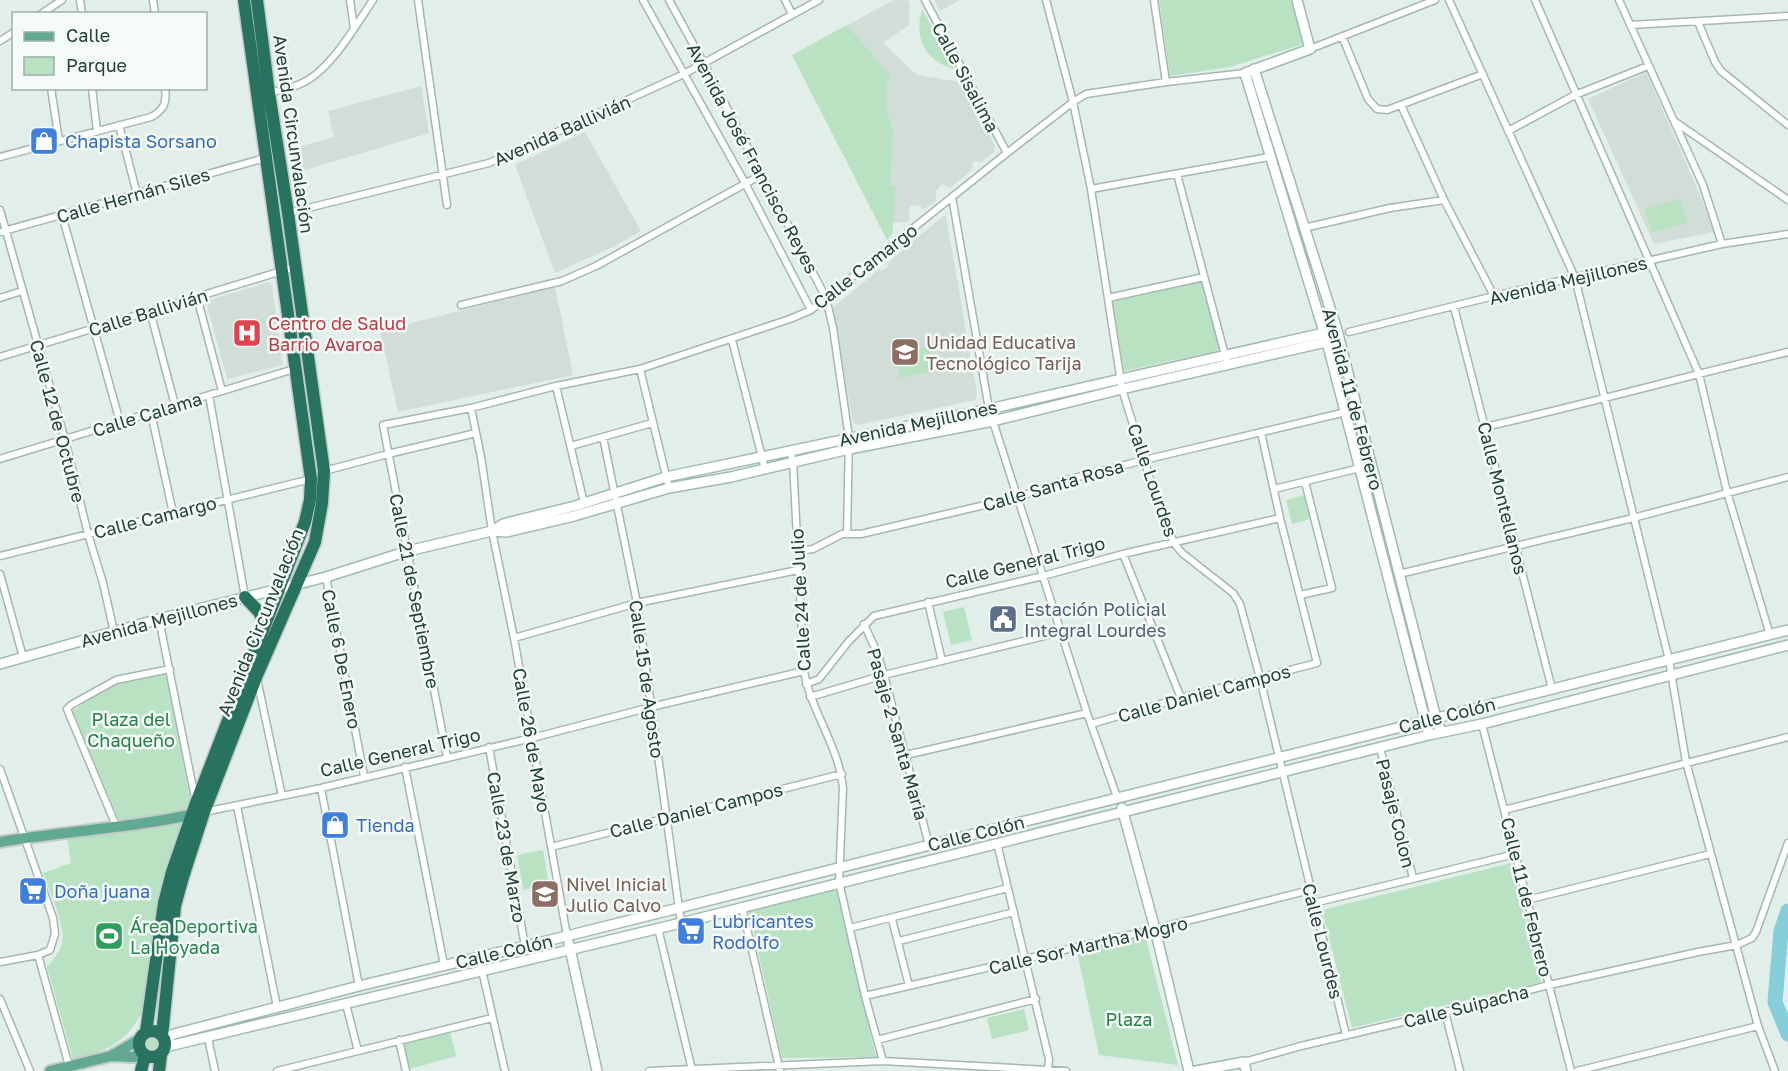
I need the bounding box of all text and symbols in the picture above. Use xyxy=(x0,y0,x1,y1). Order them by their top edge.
legend xyxy=(12,12,207,90)
street label: Calle Sisalima xyxy=(928,18,1004,136)
text: Calle xyxy=(66,24,110,46)
street label: Avenida Circunvalación xyxy=(269,33,319,235)
street label: Avenida José Francisco Reyes xyxy=(683,39,823,277)
text: Parque xyxy=(66,54,127,76)
street label: Avenida Ballivián xyxy=(490,90,634,170)
shop icon: Chapista Sorsano xyxy=(28,125,60,157)
place label: Chapista Sorsano xyxy=(65,130,217,152)
street label: Calle Hernán Siles xyxy=(54,163,212,227)
street label: Calle Camargo xyxy=(809,219,921,313)
street label: Avenida Mejillones xyxy=(1487,251,1649,309)
street label: Calle Ballivián xyxy=(86,283,210,341)
street label: Avenida 11 de Febrero xyxy=(1318,305,1388,493)
place label: Centro de Salud Barrio Avaroa xyxy=(268,312,406,355)
hospital icon: Centro de Salud Barrio Avaroa xyxy=(231,317,263,349)
place label: Unidad Educativa Tecnológico Tarija xyxy=(926,331,1082,374)
school or university icon: Unidad Educativa Tecnológico Tarija xyxy=(889,336,921,368)
street label: Calle 12 de Octubre xyxy=(26,337,90,505)
street label: Calle Calama xyxy=(90,387,204,441)
street label: Avenida Mejillones xyxy=(837,395,999,451)
street label: Calle Montellanos xyxy=(1473,419,1533,577)
street label: Calle Lourdes xyxy=(1123,420,1183,540)
street label: Calle Santa Rosa xyxy=(980,454,1126,516)
street label: Calle Camargo xyxy=(91,491,219,543)
street label: Calle 21 de Septiembre xyxy=(385,492,445,690)
street label: Avenida Circunvalación xyxy=(212,525,308,719)
street label: Calle 24 de Julio xyxy=(785,528,815,672)
street label: Calle General Trigo xyxy=(943,532,1107,592)
street label: Calle 6 De Enero xyxy=(318,587,366,731)
street label: Avenida Mejillones xyxy=(78,588,240,652)
street label: Calle 15 de Agosto xyxy=(625,598,669,760)
place label: Estación Policial Integral Lourdes xyxy=(1024,598,1167,641)
public building icon: Estación Policial Integral Lourdes xyxy=(987,603,1019,635)
street label: Pasaje 2 Santa Maria xyxy=(863,645,933,823)
street label: Calle Daniel Campos xyxy=(1115,659,1293,727)
street label: Calle 26 de Mayo xyxy=(508,666,556,814)
street label: Calle Colón xyxy=(1396,692,1498,738)
park label: Plaza del Chaqueño xyxy=(87,708,175,751)
street label: Calle General Trigo xyxy=(318,723,482,781)
street label: Pasaje Colon xyxy=(1372,756,1420,870)
street label: Calle 23 de Marzo xyxy=(483,770,531,924)
street label: Calle Daniel Campos xyxy=(607,778,785,842)
shop icon: Tienda xyxy=(319,809,351,841)
street label: Calle Colón xyxy=(925,810,1027,856)
place label: Tienda xyxy=(356,814,415,836)
street label: Calle 11 de Febrero xyxy=(1497,815,1557,979)
place label: Nivel Inicial Julio Calvo xyxy=(566,873,667,916)
supermarket icon: Doña juana xyxy=(17,875,49,907)
school or university icon: Nivel Inicial Julio Calvo xyxy=(529,878,561,910)
place label: Doña juana xyxy=(54,880,150,902)
street label: Calle Lourdes xyxy=(1298,881,1348,1001)
place label: Lubricantes Rodolfo xyxy=(712,910,814,953)
street label: Calle Sor Martha Mogro xyxy=(986,911,1190,979)
place label: Área Deportiva La Hoyada xyxy=(130,915,258,958)
supermarket icon: Lubricantes Rodolfo xyxy=(675,915,707,947)
sports icon: Área Deportiva La Hoyada xyxy=(93,920,125,952)
street label: Calle Colón xyxy=(453,929,555,973)
street label: Calle Suipacha xyxy=(1401,980,1531,1032)
park label: Plaza xyxy=(1105,1008,1153,1030)

